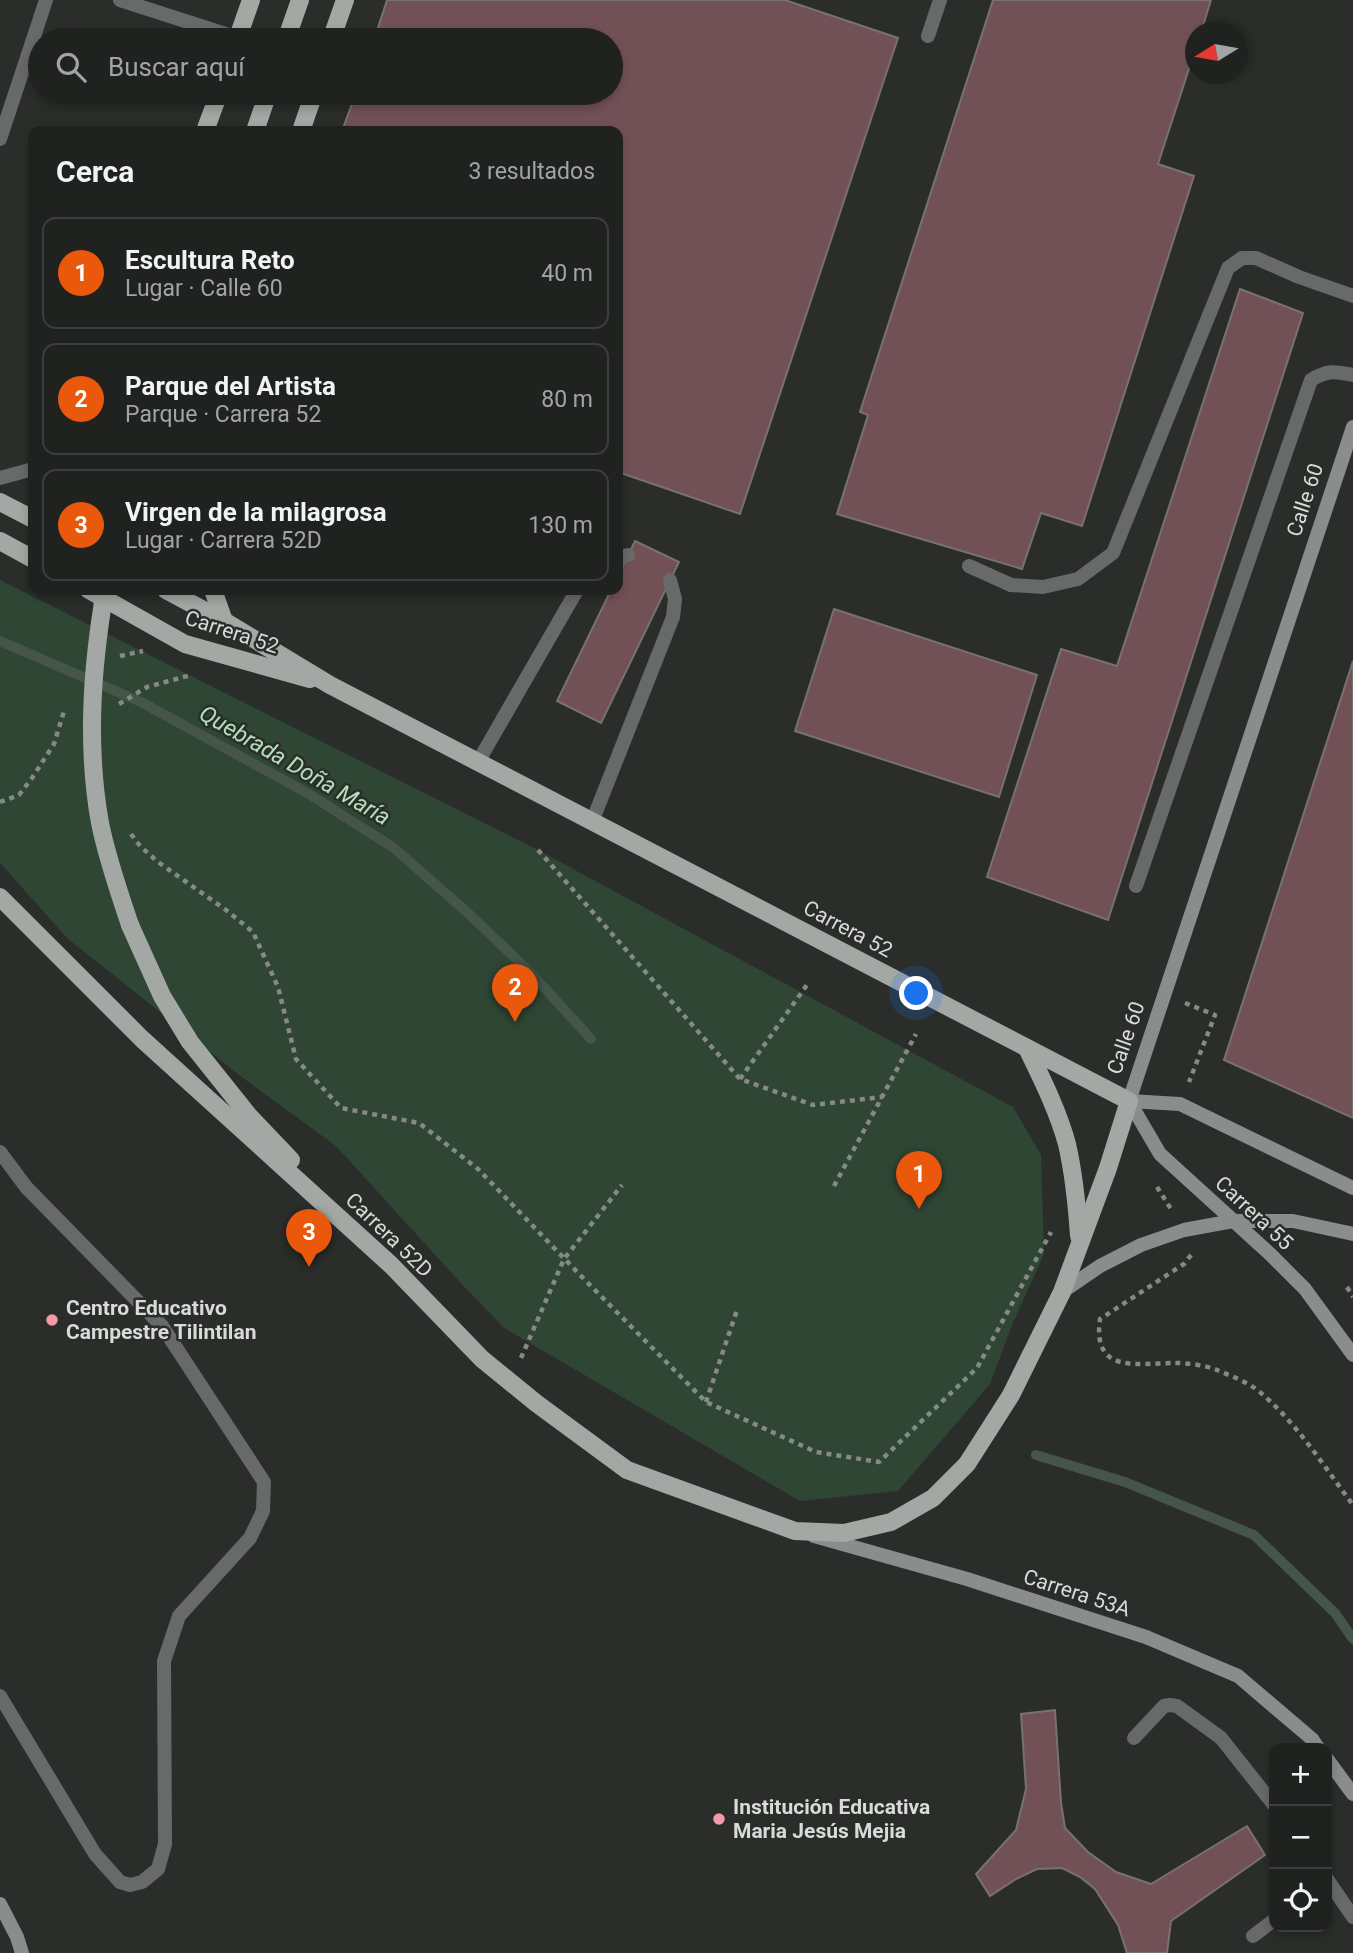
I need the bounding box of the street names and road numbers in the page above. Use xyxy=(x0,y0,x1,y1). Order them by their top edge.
street label: Calle 60 xyxy=(1282,461,1328,539)
street label: Carrera 52 xyxy=(182,606,282,658)
street label: Carrera 52 xyxy=(799,896,897,963)
street label: Calle 60 xyxy=(1102,999,1150,1077)
street label: Carrera 55 xyxy=(1210,1171,1298,1255)
street label: Carrera 52D xyxy=(341,1188,437,1282)
street label: Carrera 53A xyxy=(1021,1564,1134,1622)

